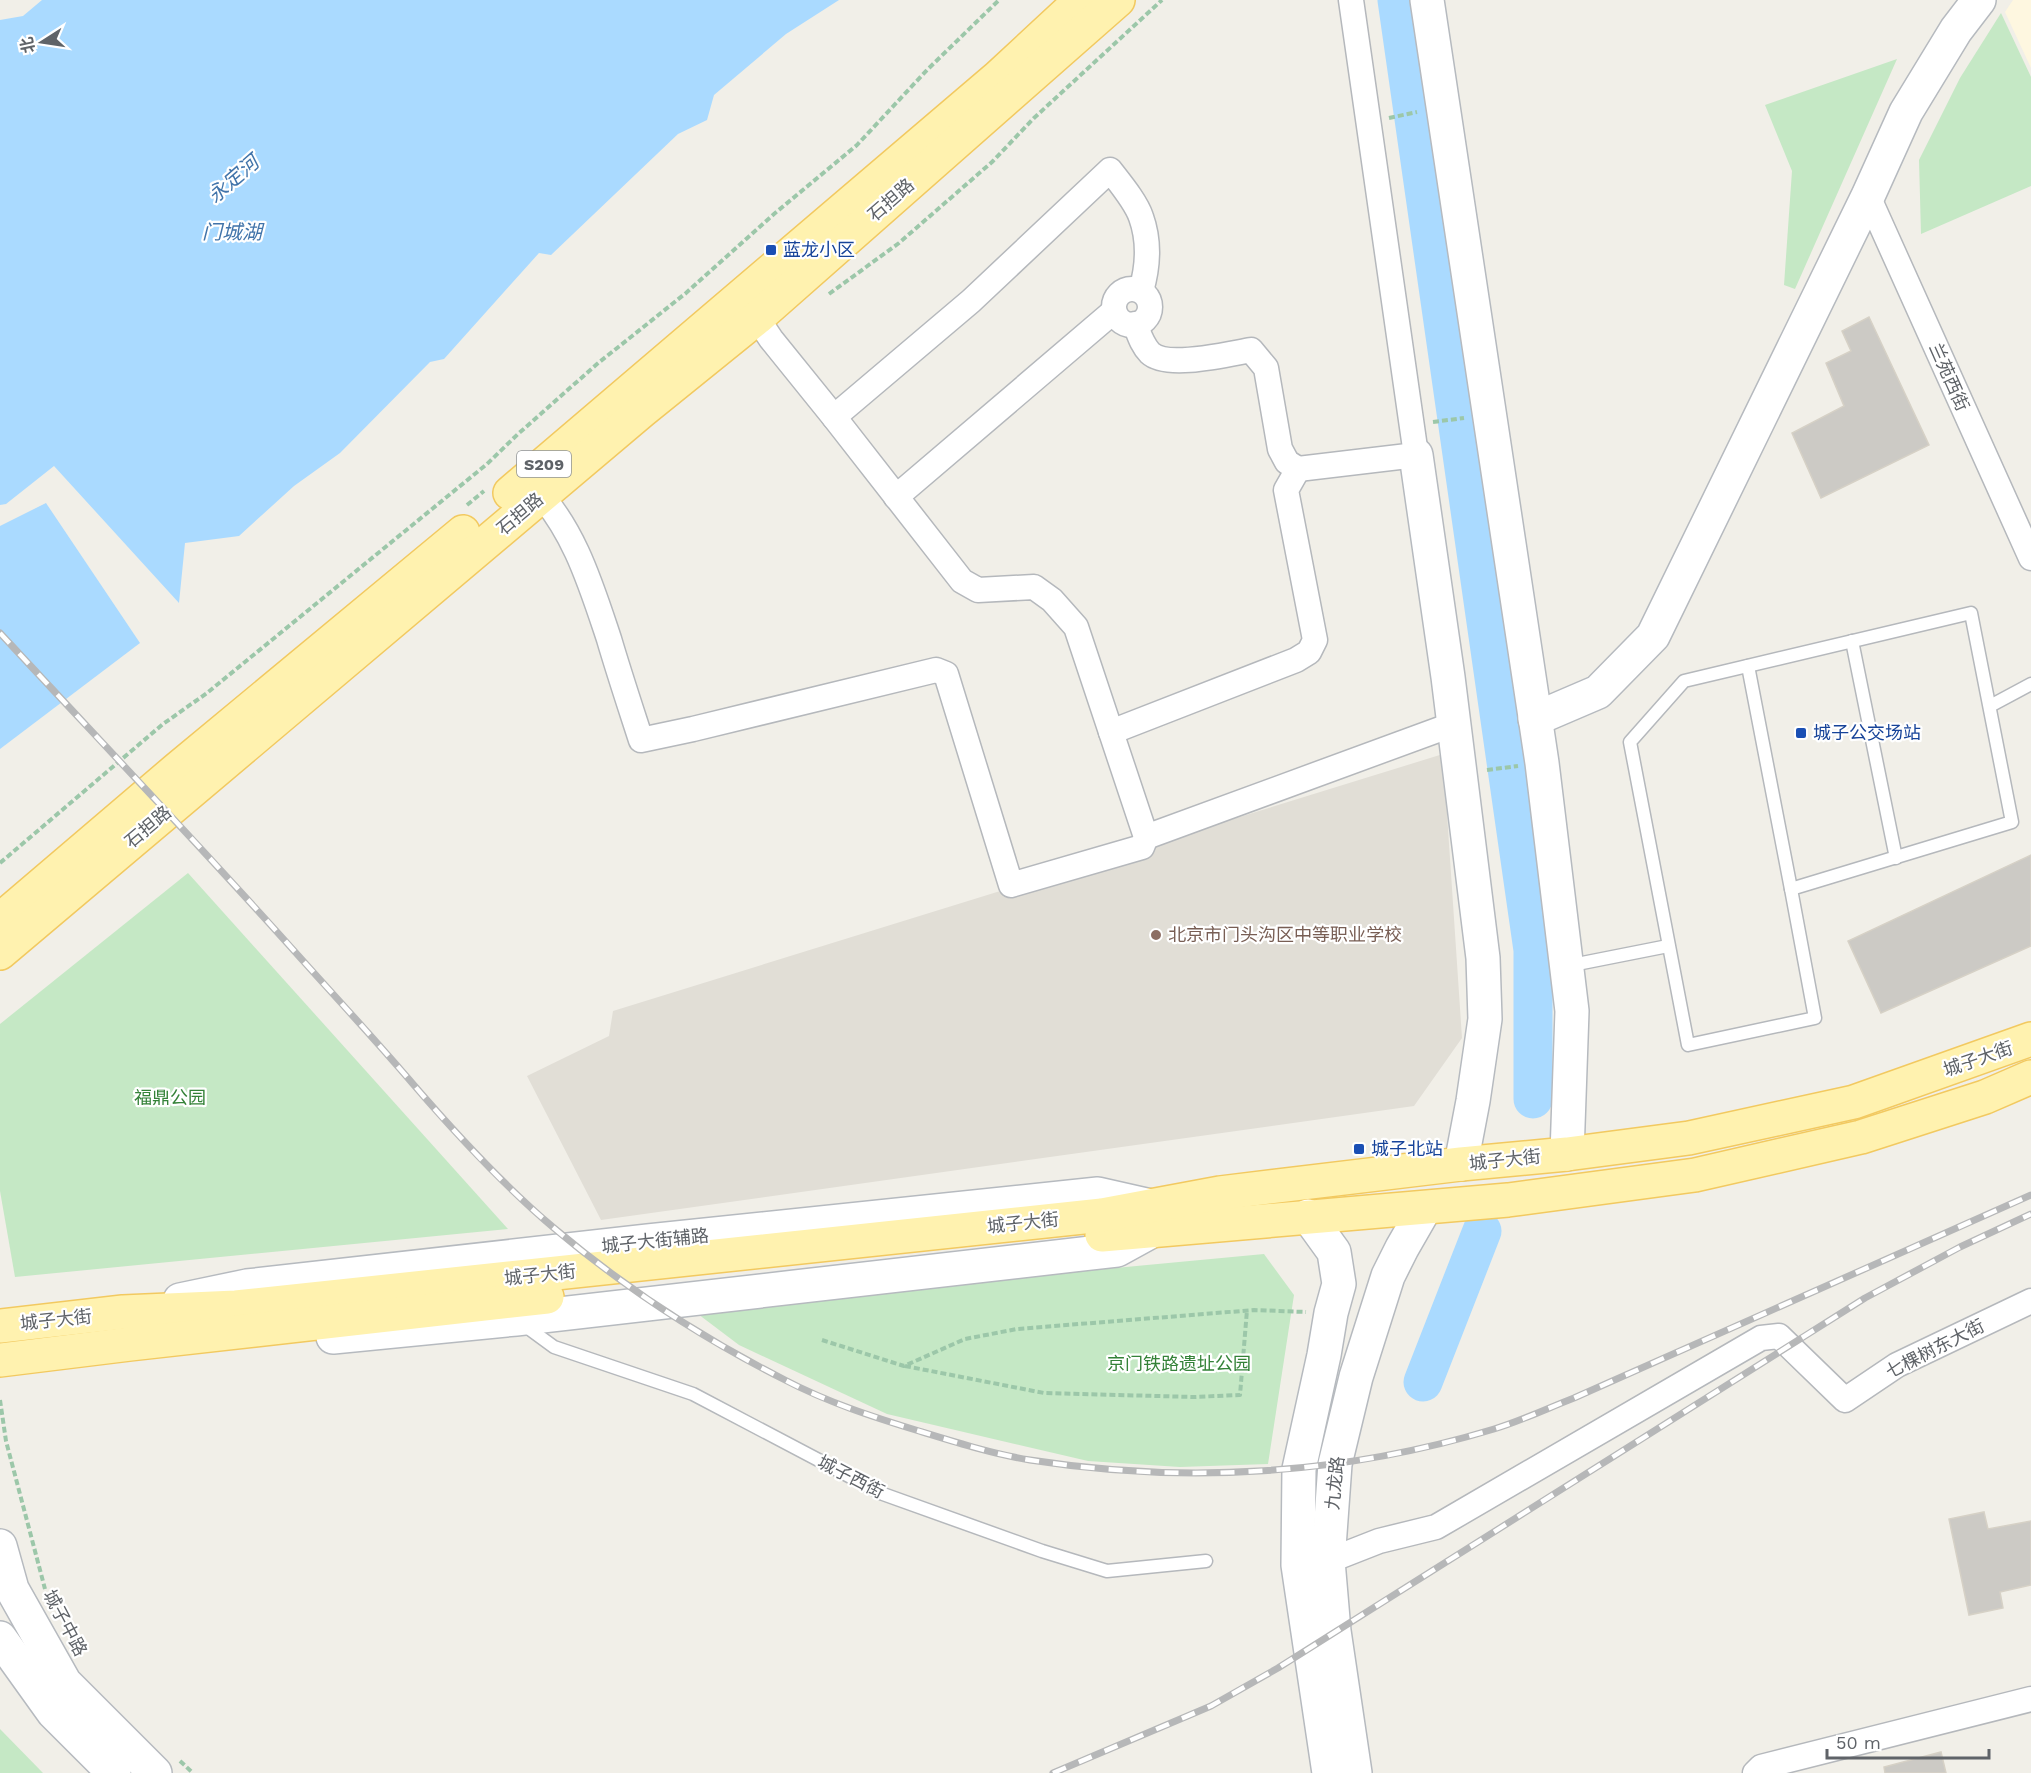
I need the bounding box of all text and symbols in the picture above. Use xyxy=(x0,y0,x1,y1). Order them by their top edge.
north arrow xyxy=(12,12,72,72)
text: 北 xyxy=(17,35,39,55)
water label: 永定河 xyxy=(202,148,267,208)
street label: 石担路 xyxy=(863,174,918,225)
water label: 门城湖 xyxy=(202,220,265,244)
place label: 蓝龙小区 xyxy=(783,239,855,260)
marker: 蓝龙小区 xyxy=(764,243,778,257)
street label: 兰苑西街 xyxy=(1925,340,1974,414)
road number: S209 xyxy=(517,451,571,477)
street label: 石担路 xyxy=(492,488,547,539)
place label: 城子公交场站 xyxy=(1813,722,1921,743)
marker: 城子公交场站 xyxy=(1794,726,1808,740)
street label: 石担路 xyxy=(120,801,175,852)
place label: 北京市门头沟区中等职业学校 xyxy=(1168,924,1402,945)
marker: 北京市门头沟区中等职业学校 xyxy=(1149,928,1163,942)
street label: 城子大街 xyxy=(1940,1037,2015,1080)
park label: 福鼎公园 xyxy=(134,1087,206,1108)
place label: 城子北站 xyxy=(1371,1138,1443,1159)
marker: 城子北站 xyxy=(1352,1142,1366,1156)
street label: 城子大街 xyxy=(1468,1145,1542,1174)
street label: 城子大街 xyxy=(986,1208,1060,1237)
street label: 城子大街辅路 xyxy=(600,1224,710,1257)
street label: 城子大街 xyxy=(503,1260,577,1289)
street label: 城子大街 xyxy=(19,1305,93,1334)
street label: 七棵树东大街 xyxy=(1882,1315,1988,1382)
park label: 京门铁路遗址公园 xyxy=(1107,1353,1251,1374)
street label: 城子西街 xyxy=(814,1451,888,1502)
street label: 九龙路 xyxy=(1321,1455,1348,1511)
street label: 城子中路 xyxy=(39,1586,92,1659)
scale bar xyxy=(1827,1722,1989,1760)
text: 50 m xyxy=(1836,1732,1881,1753)

